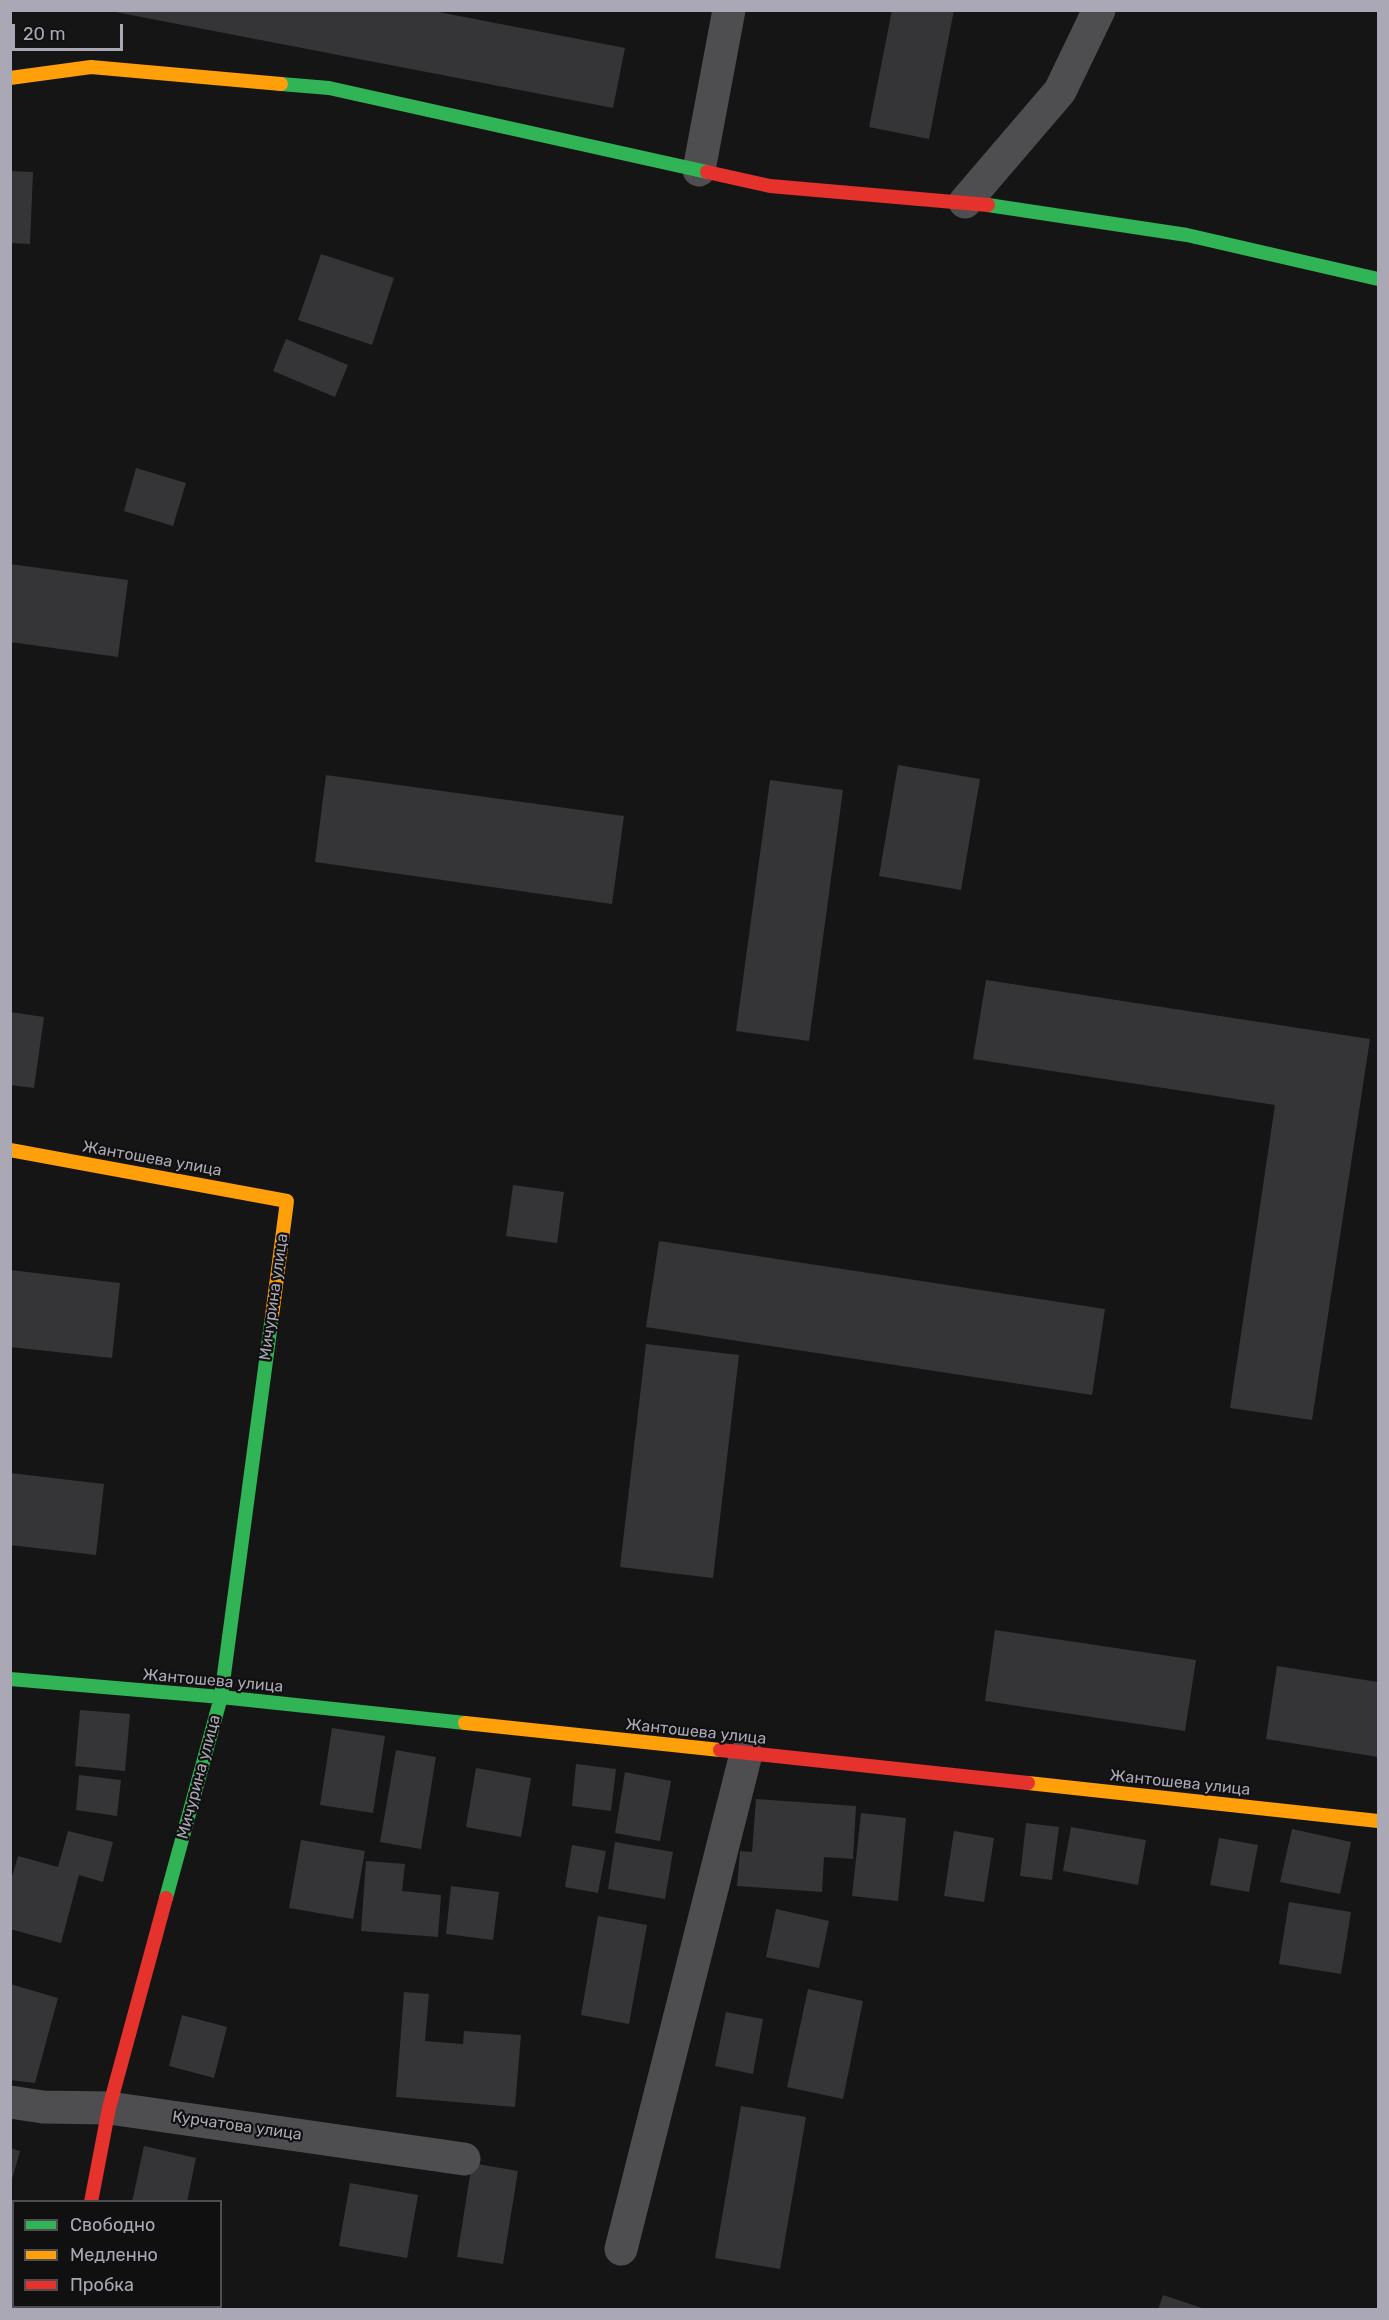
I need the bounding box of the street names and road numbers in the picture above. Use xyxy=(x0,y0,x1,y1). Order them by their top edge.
street label: Жантошева улица xyxy=(81,1137,223,1181)
street label: Мичурина улица xyxy=(256,1232,292,1362)
street label: Жантошева улица xyxy=(142,1665,284,1697)
street label: Мичурина улица xyxy=(173,1713,225,1841)
street label: Жантошева улица xyxy=(625,1715,767,1749)
street label: Жантошева улица xyxy=(1109,1766,1251,1800)
street label: Курчатова улица xyxy=(171,2107,303,2145)

